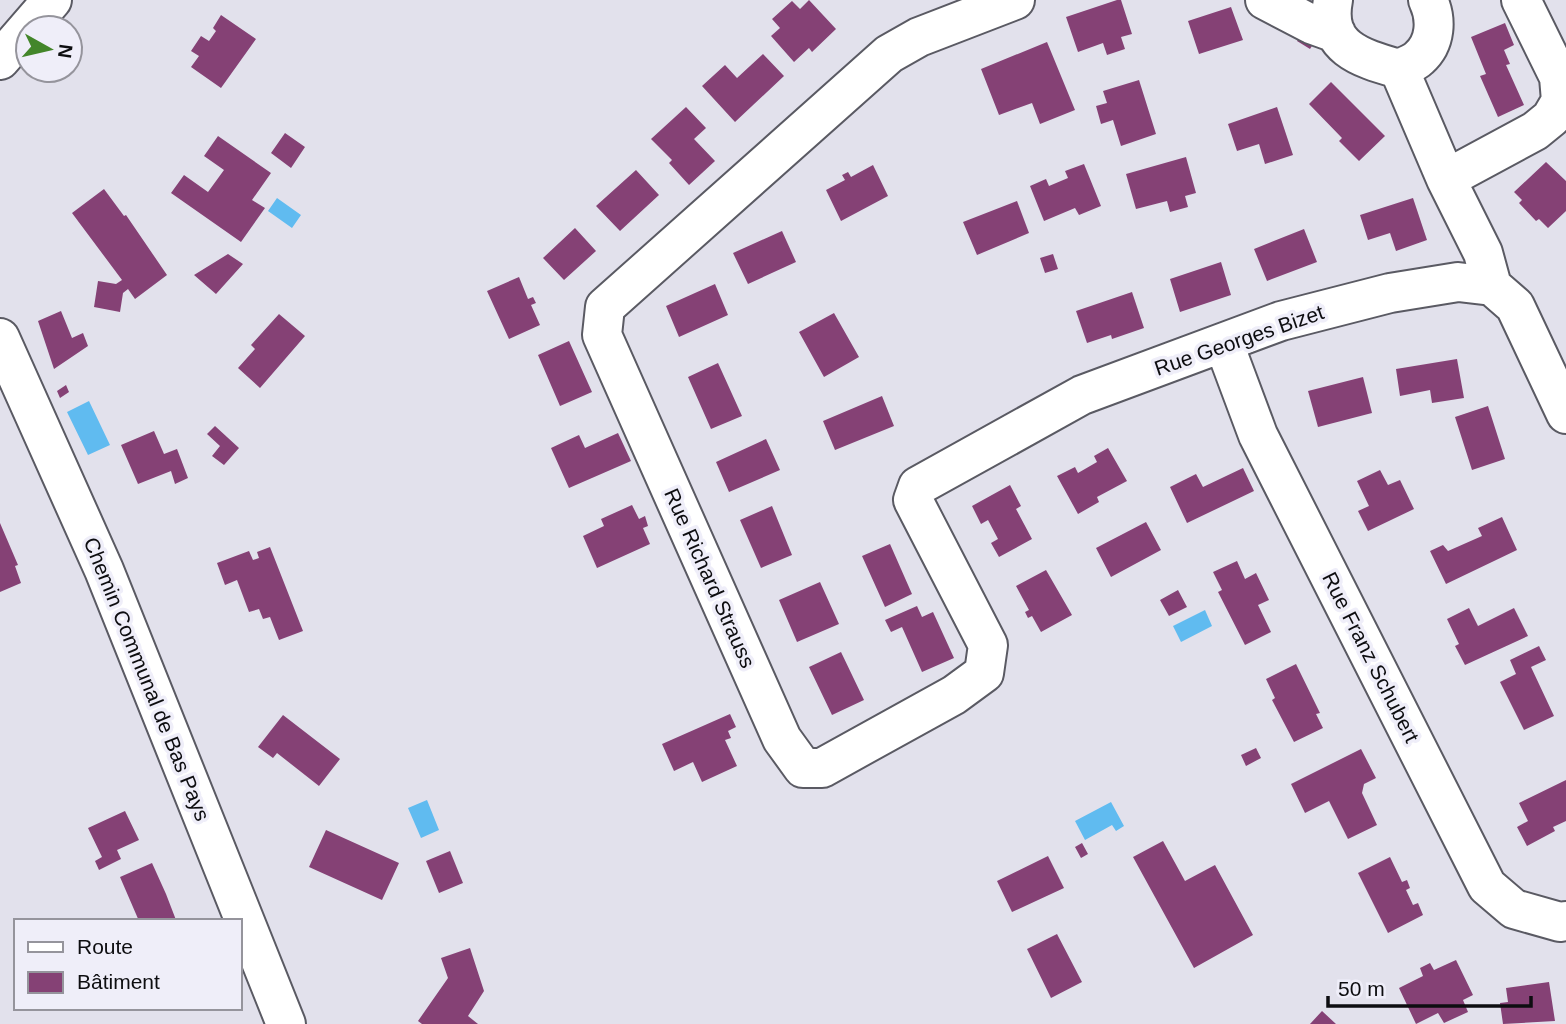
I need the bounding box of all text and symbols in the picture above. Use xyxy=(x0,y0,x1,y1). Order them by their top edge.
north arrow xyxy=(14,14,84,84)
text: N xyxy=(54,43,77,60)
street label: Rue Georges Bizet xyxy=(1151,300,1327,380)
street label: Rue Richard Strauss xyxy=(660,485,760,671)
street label: Chemin Communal de Bas Pays xyxy=(79,534,215,824)
street label: Rue Franz Schubert xyxy=(1318,568,1424,746)
legend xyxy=(14,919,242,1010)
text: Route xyxy=(77,935,133,958)
scale bar xyxy=(1328,964,1531,1008)
text: Bâtiment xyxy=(77,970,160,993)
text: 50 m xyxy=(1338,977,1385,1000)

